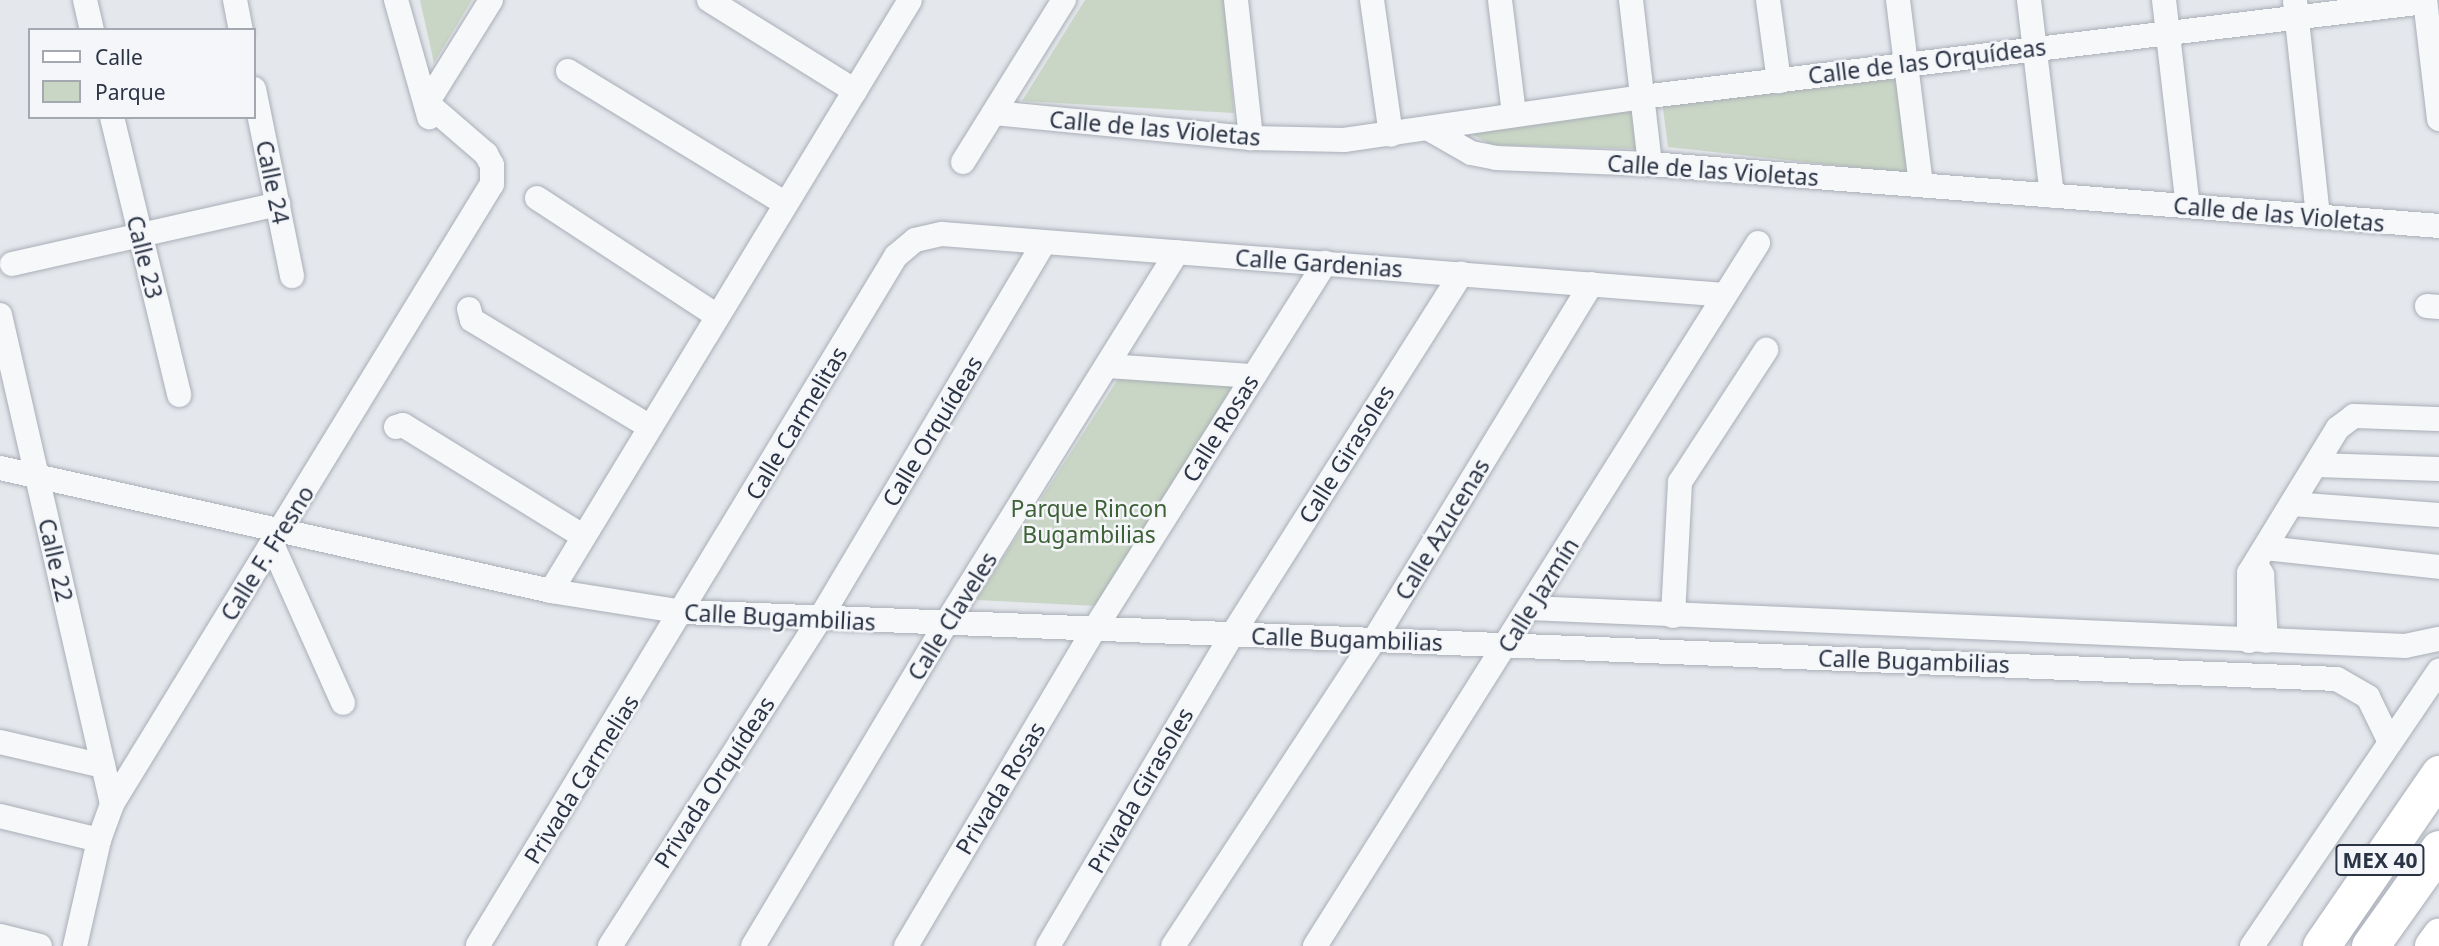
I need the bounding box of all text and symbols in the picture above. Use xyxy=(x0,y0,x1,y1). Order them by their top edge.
legend xyxy=(28,28,256,119)
street label: Calle de las Orquídeas xyxy=(1806,33,2048,89)
text: Calle xyxy=(95,43,143,71)
text: Parque xyxy=(95,78,165,106)
street label: Calle de las Violetas xyxy=(1048,105,1262,151)
street label: Calle 24 xyxy=(251,138,295,226)
street label: Calle de las Violetas xyxy=(1606,149,1820,191)
street label: Calle de las Violetas xyxy=(2172,191,2386,237)
street label: Calle 23 xyxy=(121,213,169,301)
street label: Calle Gardenias xyxy=(1234,243,1404,283)
street label: Calle Carmelitas xyxy=(739,341,853,505)
street label: Calle Orquídeas xyxy=(876,351,988,511)
street label: Calle Rosas xyxy=(1176,369,1264,487)
street label: Calle Girasoles xyxy=(1293,380,1399,528)
street label: Calle Azucenas xyxy=(1389,453,1495,605)
street label: Calle F. Fresno xyxy=(214,480,320,626)
park label: Parque Rincon Bugambilias xyxy=(1011,494,1167,548)
street label: Calle 22 xyxy=(33,516,79,604)
street label: Calle Jazmín xyxy=(1492,533,1584,657)
street label: Calle Claveles xyxy=(902,547,1002,685)
street label: Calle Bugambilias xyxy=(683,598,877,636)
street label: Calle Bugambilias xyxy=(1251,622,1443,656)
street label: Calle Bugambilias xyxy=(1818,644,2010,678)
street label: Privada Carmelias xyxy=(518,689,644,869)
street label: Privada Orquídeas xyxy=(648,691,780,873)
street label: Privada Girasoles xyxy=(1081,702,1199,878)
street label: Privada Rosas xyxy=(950,717,1050,859)
road number: MEX 40 xyxy=(2334,842,2426,878)

